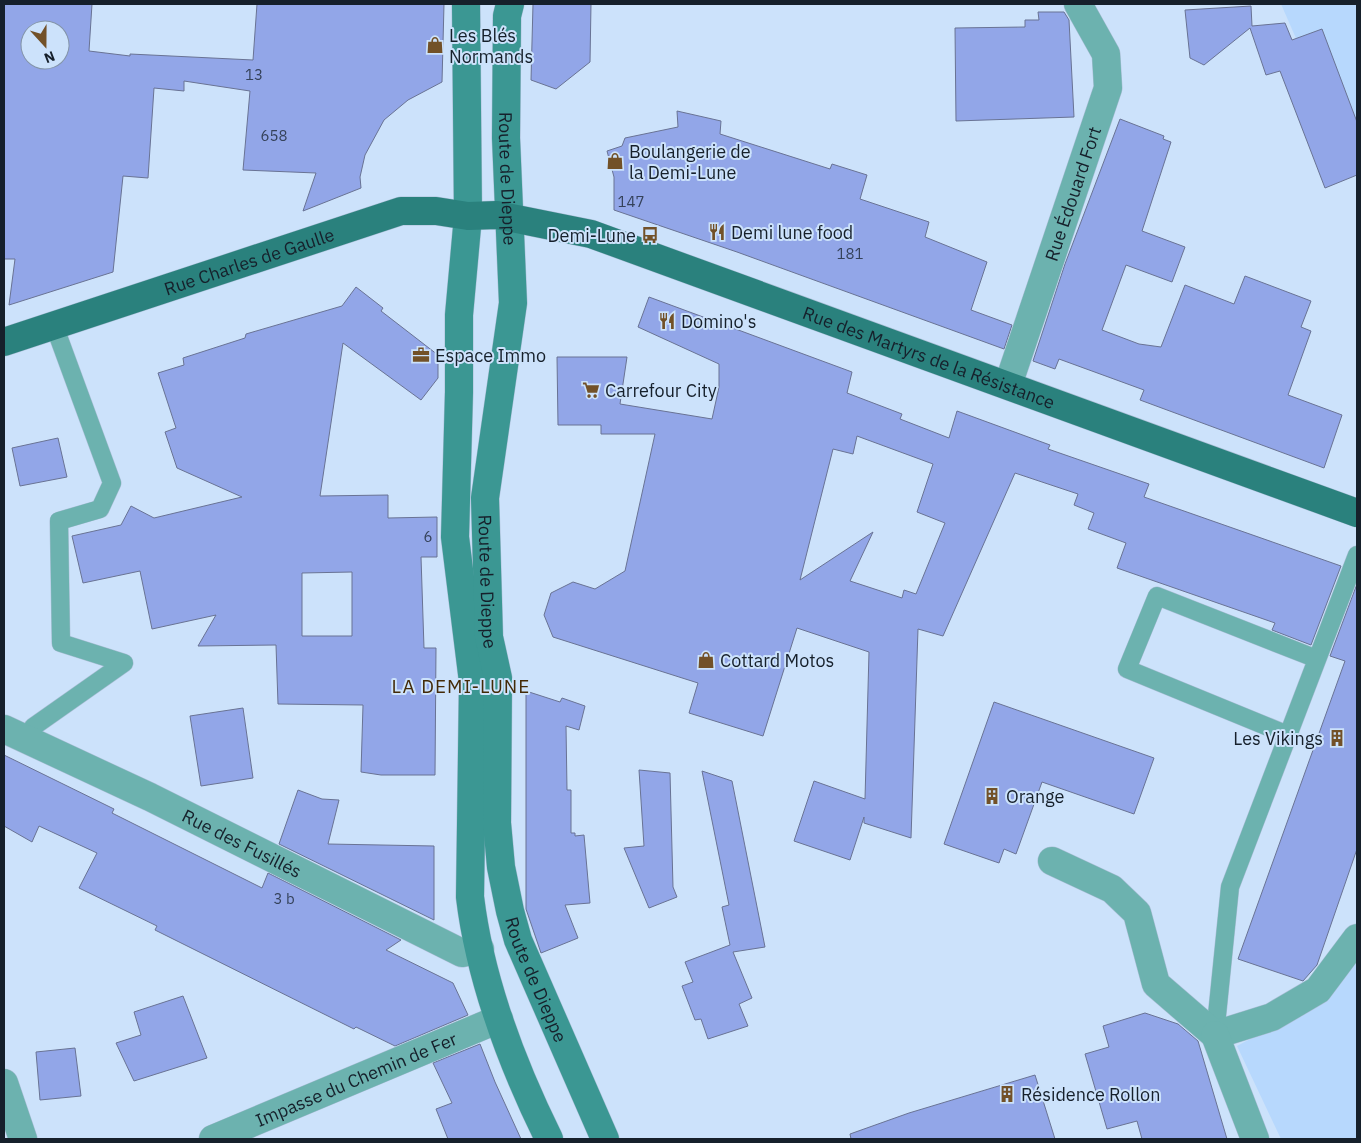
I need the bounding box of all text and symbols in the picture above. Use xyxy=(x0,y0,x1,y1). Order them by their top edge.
north arrow xyxy=(20,20,70,70)
place label: Les Blés Normands xyxy=(449,24,533,68)
shop icon: Les Blés Normands xyxy=(425,35,445,55)
text: N xyxy=(42,47,58,67)
house number: 13 xyxy=(245,65,263,84)
street label: Route de Dieppe xyxy=(494,112,522,246)
street label: Rue Édouard Fort xyxy=(1039,123,1106,264)
house number: 658 xyxy=(260,126,288,145)
place label: Boulangerie de la Demi-Lune xyxy=(629,140,751,184)
shop icon: Boulangerie de la Demi-Lune xyxy=(605,151,625,171)
house number: 147 xyxy=(617,192,645,211)
place label: Demi lune food xyxy=(731,221,853,244)
street label: Rue Charles de Gaulle xyxy=(161,222,337,300)
restaurant icon: Demi lune food xyxy=(707,222,727,242)
place label: Demi-Lune xyxy=(547,224,636,247)
bus stop icon: Demi-Lune xyxy=(640,225,660,245)
house number: 181 xyxy=(836,244,864,263)
street label: Rue des Martyrs de la Résistance xyxy=(800,301,1058,414)
place label: Domino's xyxy=(681,310,756,333)
restaurant icon: Domino's xyxy=(657,311,677,331)
place label: Espace Immo xyxy=(435,344,546,367)
office icon: Espace Immo xyxy=(411,345,431,365)
place label: Carrefour City xyxy=(605,379,717,402)
supermarket icon: Carrefour City xyxy=(581,380,601,400)
street label: Route de Dieppe xyxy=(474,514,503,651)
house number: 6 xyxy=(423,527,433,546)
place label: Cottard Motos xyxy=(720,649,834,672)
shop icon: Cottard Motos xyxy=(696,650,716,670)
district label: LA DEMI-LUNE xyxy=(392,674,530,698)
place label: Les Vikings xyxy=(1233,727,1323,750)
building icon: Les Vikings xyxy=(1327,728,1347,748)
place label: Orange xyxy=(1006,785,1065,808)
building icon: Orange xyxy=(982,786,1002,806)
street label: Rue des Fusillés xyxy=(178,804,306,883)
house number: 3 b xyxy=(273,889,295,908)
street label: Route de Dieppe xyxy=(501,914,573,1046)
street label: Impasse du Chemin de Fer xyxy=(252,1026,460,1131)
place label: Résidence Rollon xyxy=(1021,1083,1160,1106)
building icon: Résidence Rollon xyxy=(997,1084,1017,1104)

